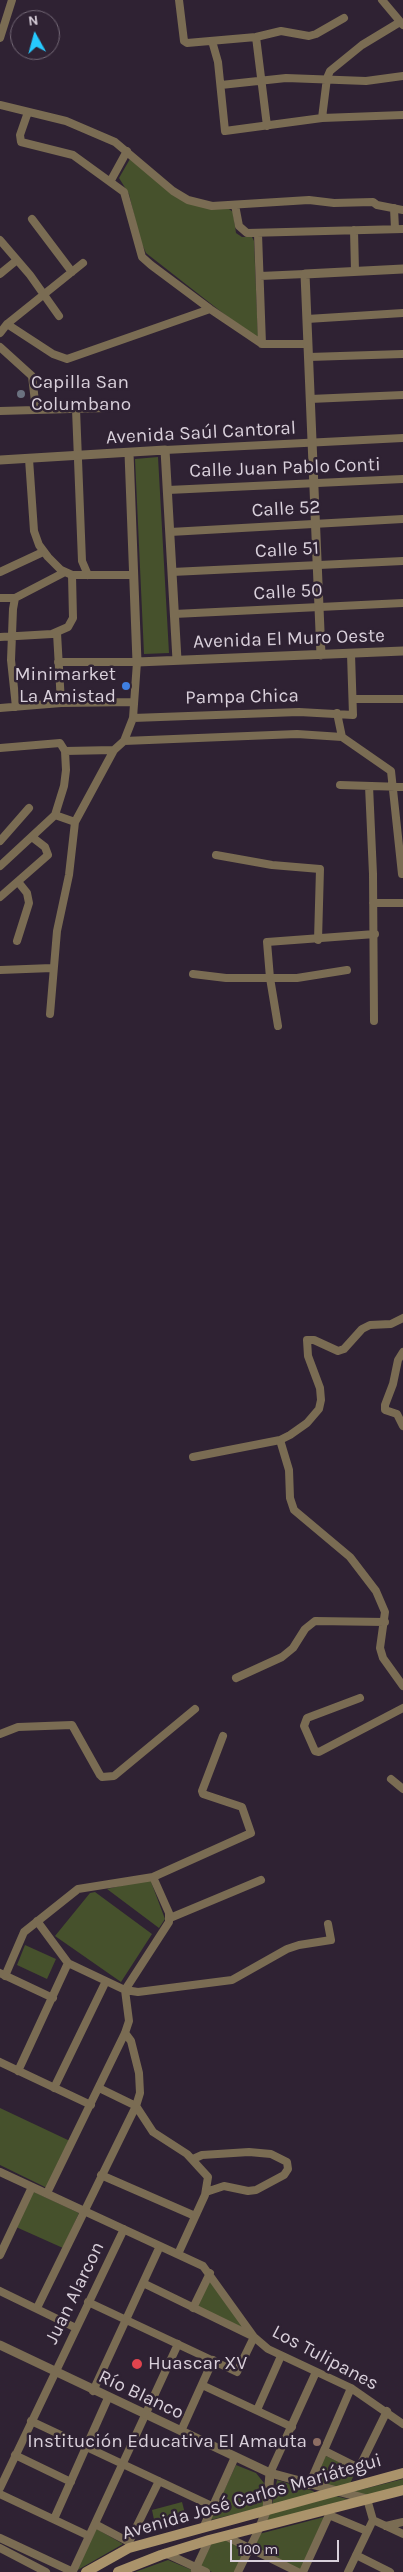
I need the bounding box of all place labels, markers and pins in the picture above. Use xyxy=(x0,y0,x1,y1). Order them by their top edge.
place label: Capilla San Columbano xyxy=(31,372,131,416)
marker: Capilla San Columbano xyxy=(15,388,27,400)
place label: Minimarket La Amistad xyxy=(14,664,116,708)
marker: Minimarket La Amistad xyxy=(120,680,132,692)
place label: Huascar XV xyxy=(148,2353,247,2375)
marker: Huascar XV xyxy=(130,2357,144,2371)
place label: Institución Educativa El Amauta xyxy=(27,2431,307,2453)
marker: Institución Educativa El Amauta xyxy=(311,2436,323,2448)

